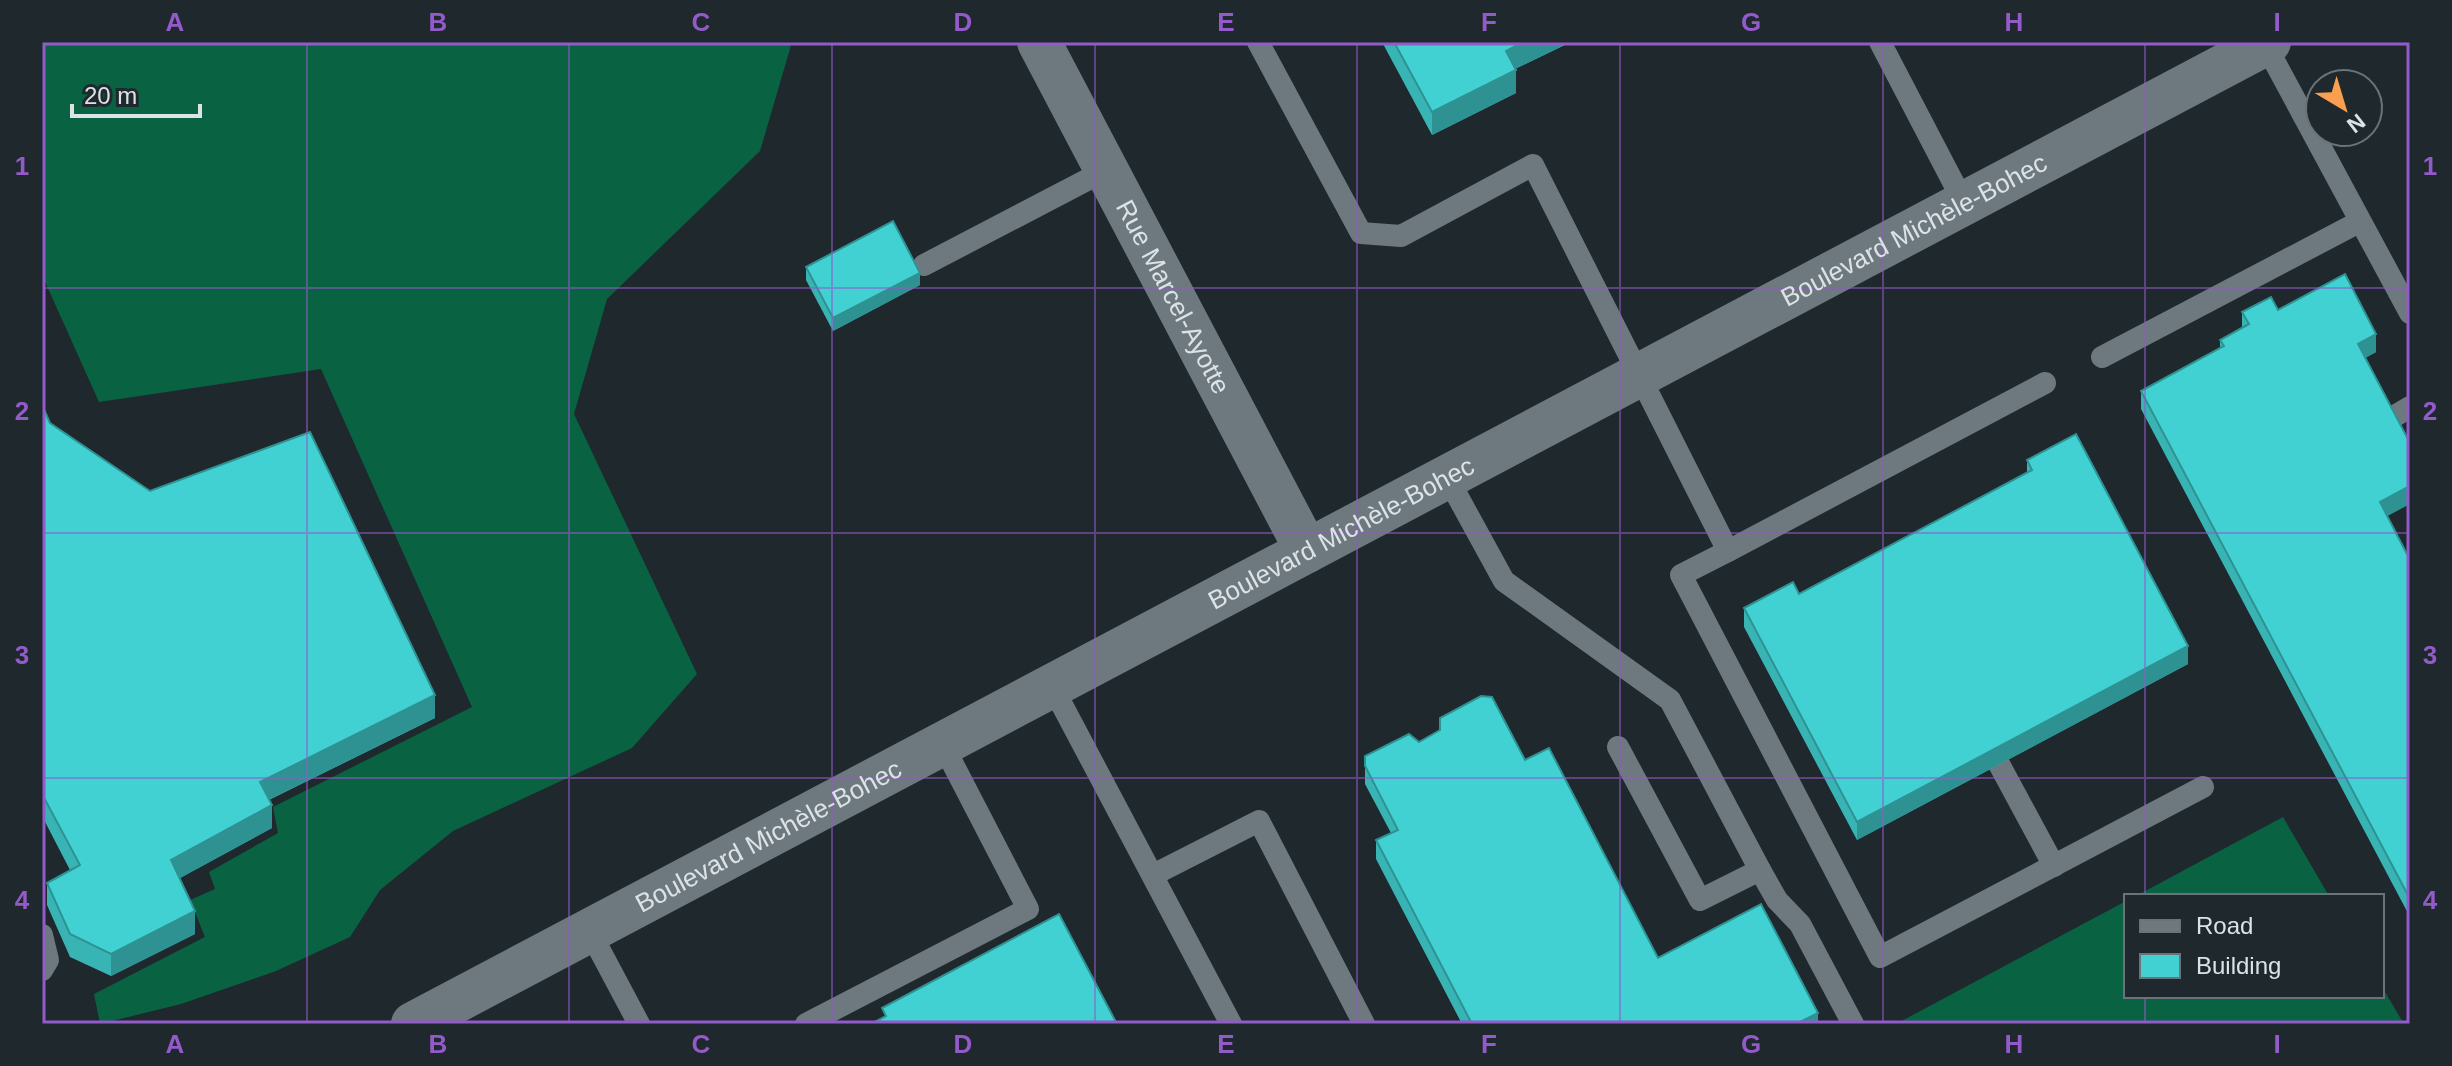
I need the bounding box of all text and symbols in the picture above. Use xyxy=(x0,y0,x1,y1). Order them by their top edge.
text: A xyxy=(166,7,185,37)
text: B xyxy=(429,7,447,37)
text: C xyxy=(692,7,711,37)
text: D xyxy=(954,7,972,37)
text: E xyxy=(1217,7,1235,37)
text: F xyxy=(1481,7,1497,37)
text: G xyxy=(1741,7,1761,37)
text: H xyxy=(2005,7,2023,37)
text: I xyxy=(2273,7,2281,37)
scale bar xyxy=(72,68,200,118)
north arrow xyxy=(2304,68,2384,148)
text: 20 m xyxy=(84,82,137,109)
text: N xyxy=(2342,109,2370,138)
street label: Boulevard Michèle-Bohec xyxy=(1776,147,2052,312)
text: 1 xyxy=(15,151,29,181)
text: 1 xyxy=(2423,151,2437,181)
street label: Rue Marcel-Ayotte xyxy=(1110,195,1237,399)
text: 2 xyxy=(15,396,29,426)
text: 2 xyxy=(2423,396,2437,426)
street label: Boulevard Michèle-Bohec xyxy=(1203,450,1479,616)
text: 3 xyxy=(15,640,29,670)
text: 3 xyxy=(2423,640,2437,670)
street label: Boulevard Michèle-Bohec xyxy=(630,753,906,919)
text: 4 xyxy=(15,885,30,915)
text: 4 xyxy=(2423,885,2438,915)
legend xyxy=(2124,894,2384,998)
text: Road xyxy=(2196,912,2253,939)
text: Building xyxy=(2196,952,2281,979)
text: A xyxy=(166,1029,185,1059)
text: B xyxy=(429,1029,447,1059)
text: C xyxy=(692,1029,711,1059)
text: D xyxy=(954,1029,972,1059)
text: E xyxy=(1217,1029,1235,1059)
text: F xyxy=(1481,1029,1497,1059)
text: G xyxy=(1741,1029,1761,1059)
text: H xyxy=(2005,1029,2023,1059)
text: I xyxy=(2273,1029,2281,1059)

